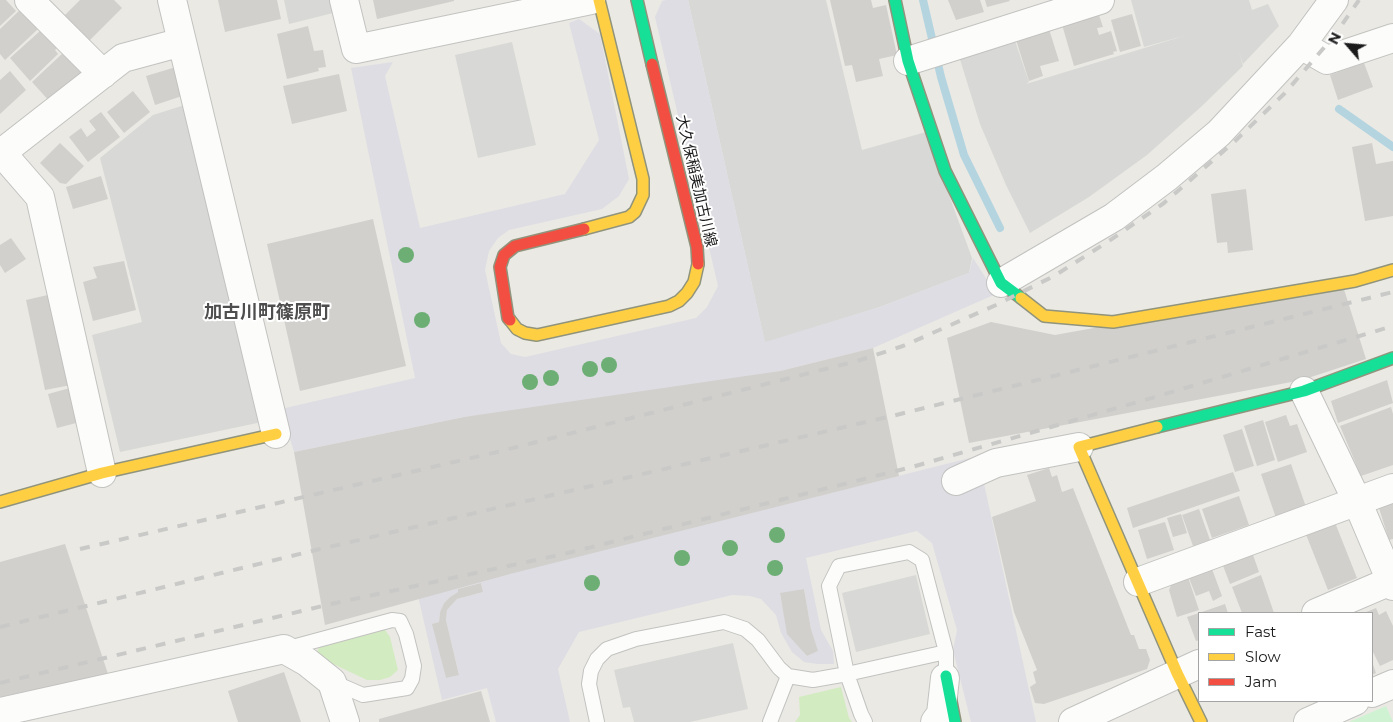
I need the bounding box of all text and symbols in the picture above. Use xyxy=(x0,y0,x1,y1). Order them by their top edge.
north arrow xyxy=(1323,20,1373,70)
text: N xyxy=(1324,29,1345,47)
street label: 大久保稲美加古川線 xyxy=(672,113,720,249)
district label: 加古川町篠原町 xyxy=(204,302,330,324)
legend xyxy=(1198,612,1373,702)
text: Fast xyxy=(1245,622,1276,641)
text: Slow xyxy=(1245,647,1281,666)
text: Jam xyxy=(1245,672,1277,691)

